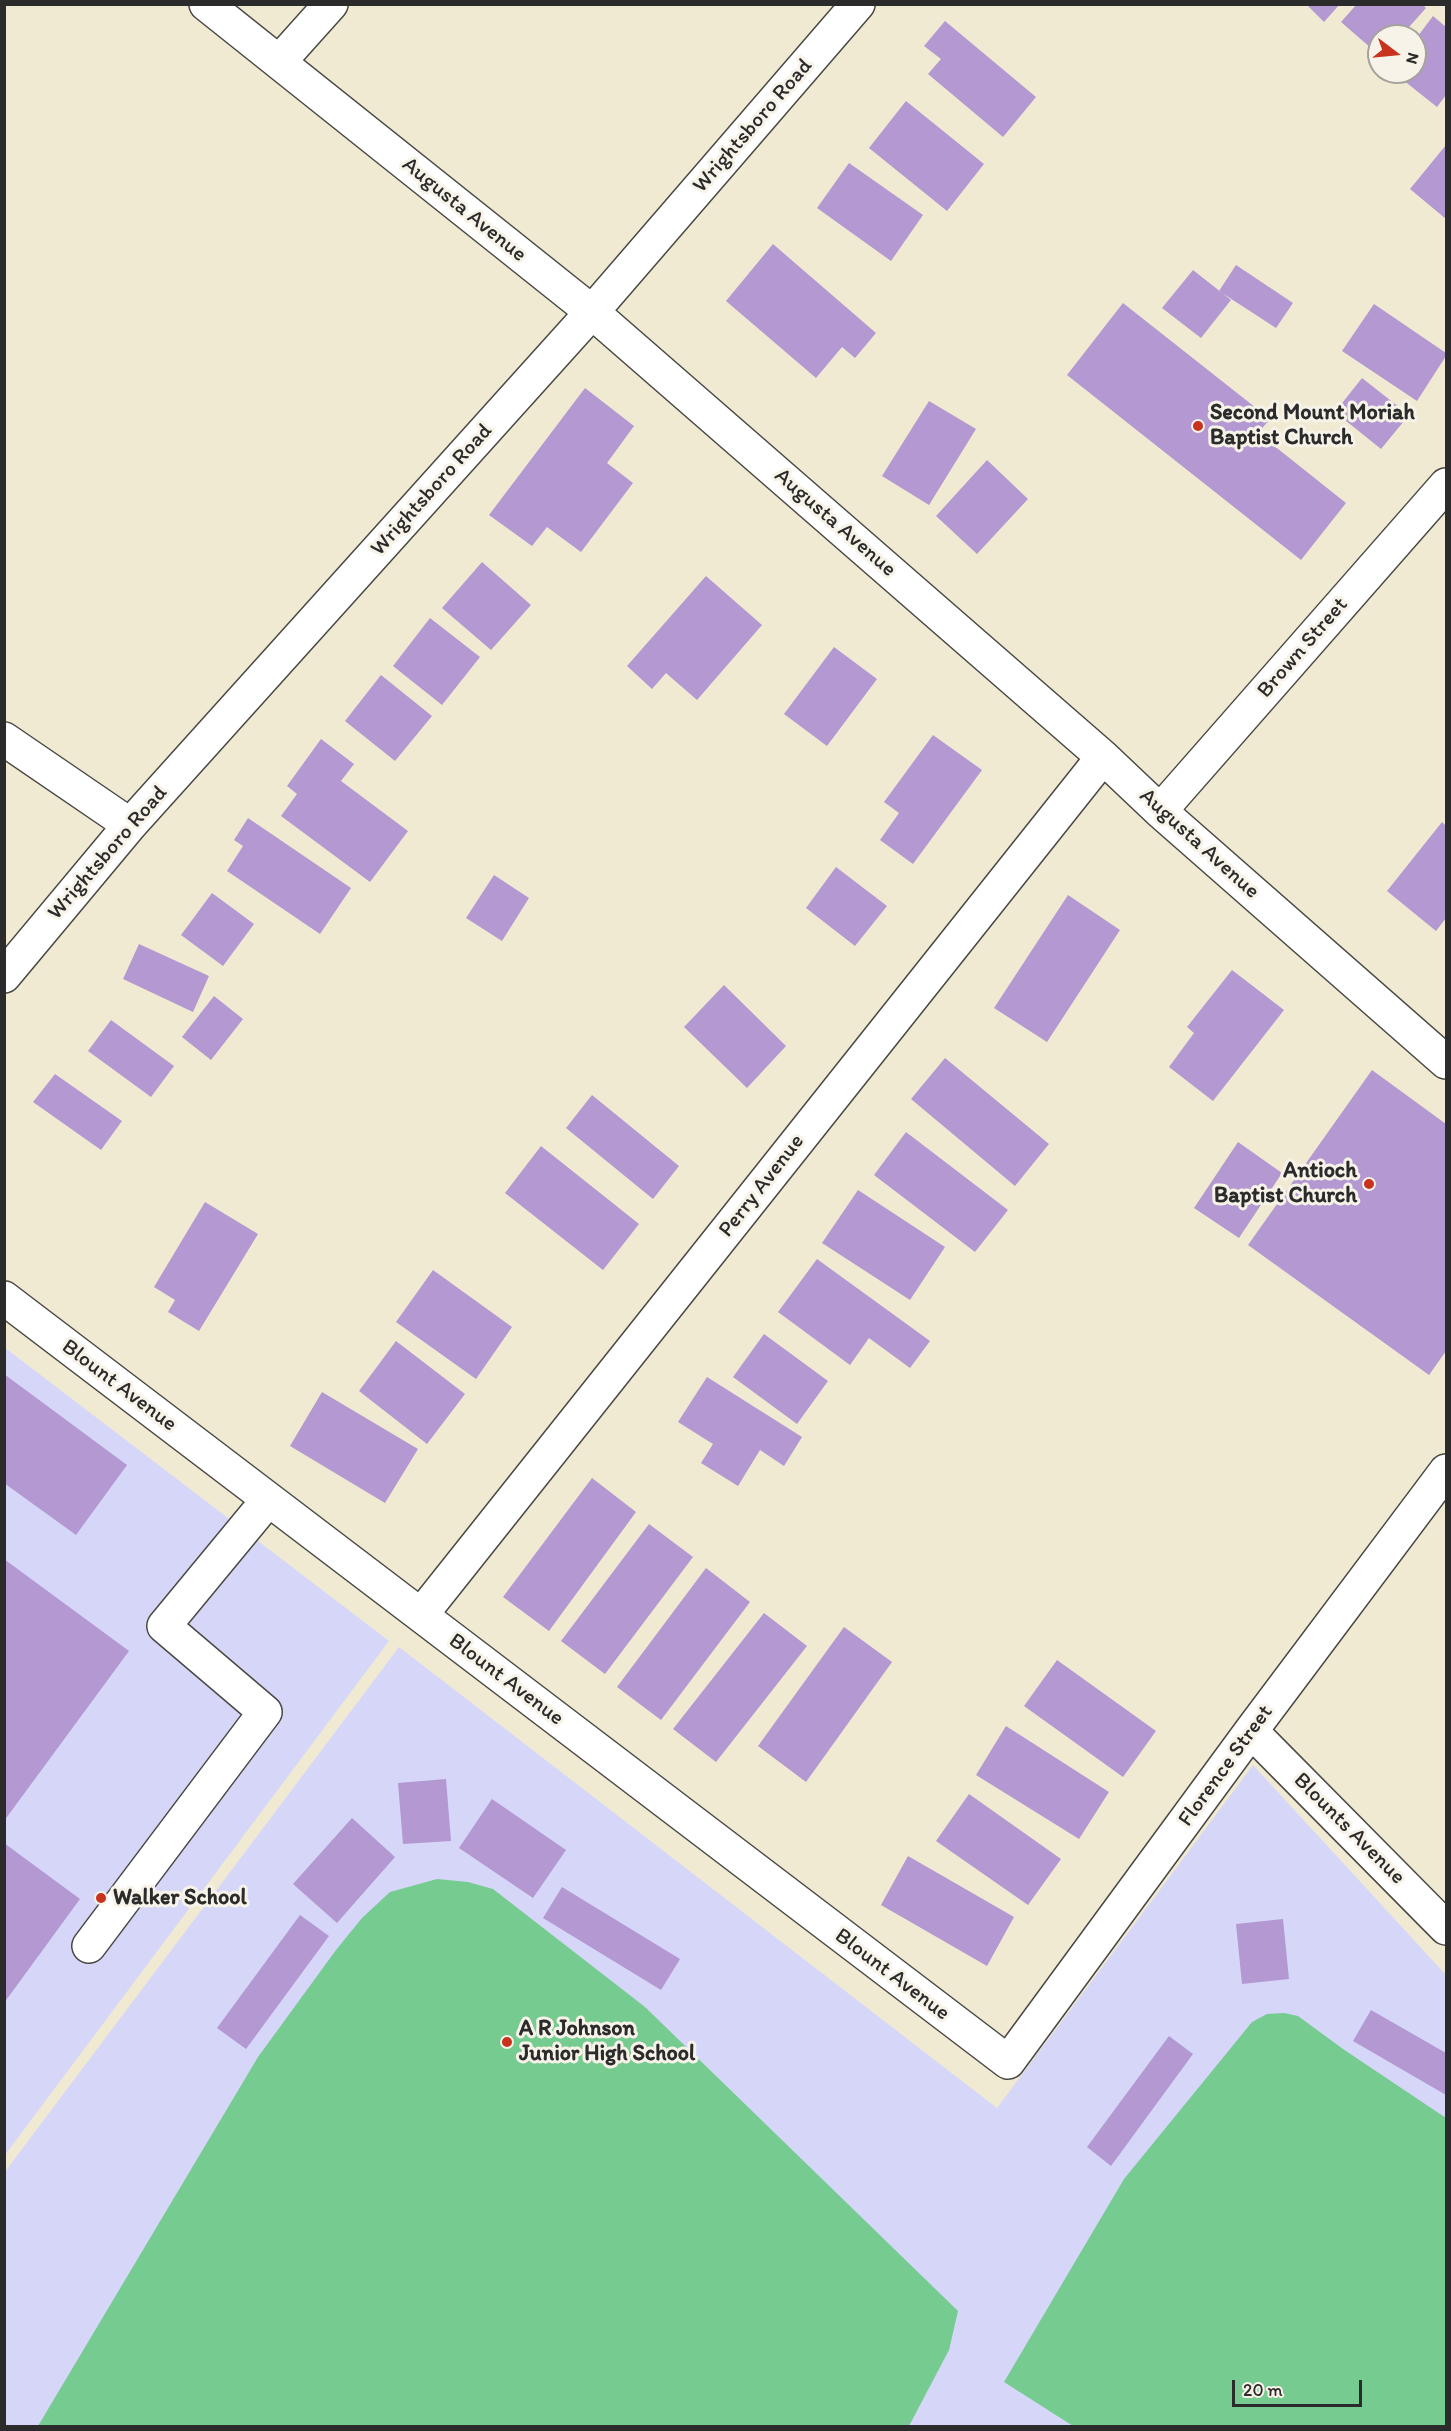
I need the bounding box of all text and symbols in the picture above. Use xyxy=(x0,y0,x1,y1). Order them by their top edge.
north arrow xyxy=(1367,24,1427,84)
text: N xyxy=(1402,51,1423,66)
street label: Wrightsboro Road xyxy=(688,54,818,198)
street label: Augusta Avenue xyxy=(396,152,532,268)
place label: Second Mount Moriah Baptist Church xyxy=(1210,400,1415,452)
street label: Wrightsboro Road xyxy=(366,418,498,562)
marker: Second Mount Moriah Baptist Church xyxy=(1191,419,1205,433)
street label: Augusta Avenue xyxy=(769,463,901,583)
street label: Brown Street xyxy=(1252,592,1354,704)
street label: Wrightsboro Road xyxy=(43,781,173,925)
street label: Augusta Avenue xyxy=(1133,783,1265,905)
street label: Perry Avenue xyxy=(714,1129,810,1243)
place label: Antioch Baptist Church xyxy=(1214,1158,1357,1210)
marker: Antioch Baptist Church xyxy=(1362,1177,1376,1191)
street label: Blount Avenue xyxy=(56,1334,182,1438)
street label: Blount Avenue xyxy=(443,1628,569,1732)
street label: Florence Street xyxy=(1173,1700,1279,1832)
street label: Blounts Avenue xyxy=(1288,1768,1410,1890)
place label: Walker School xyxy=(113,1885,247,1911)
marker: Walker School xyxy=(94,1891,108,1905)
street label: Blount Avenue xyxy=(829,1923,955,2027)
place label: A R Johnson Junior High School xyxy=(519,2016,695,2068)
marker: A R Johnson Junior High School xyxy=(500,2035,514,2049)
scale bar xyxy=(1235,2368,1366,2406)
text: 20 m xyxy=(1243,2379,1283,2401)

